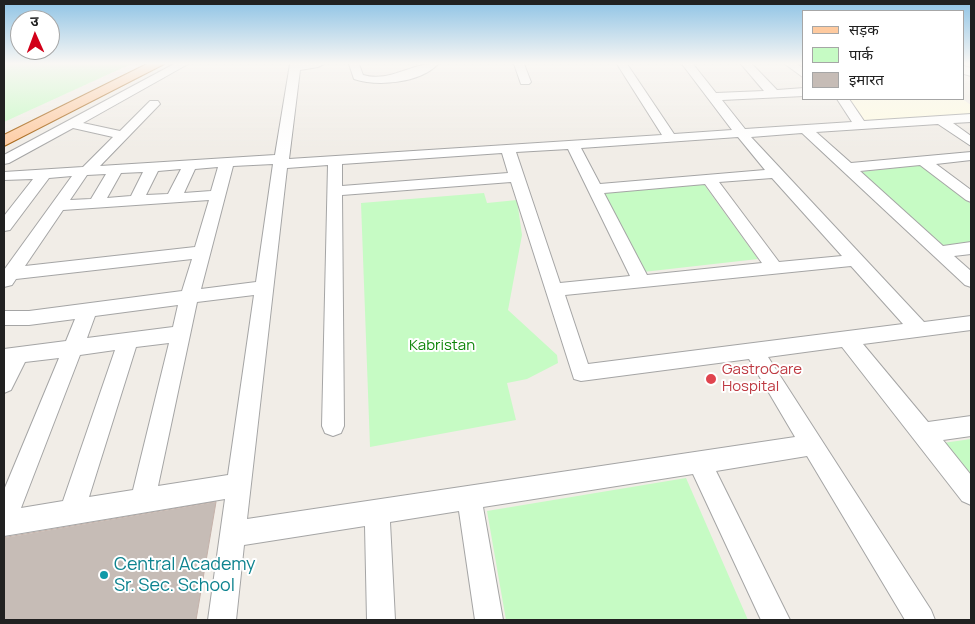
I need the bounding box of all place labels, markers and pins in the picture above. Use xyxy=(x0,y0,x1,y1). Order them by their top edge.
place label: GastroCare Hospital xyxy=(722,361,802,396)
marker: GastroCare Hospital xyxy=(704,372,718,386)
place label: Central Academy Sr. Sec. School xyxy=(114,554,256,596)
marker: Central Academy Sr. Sec. School xyxy=(98,569,110,581)

